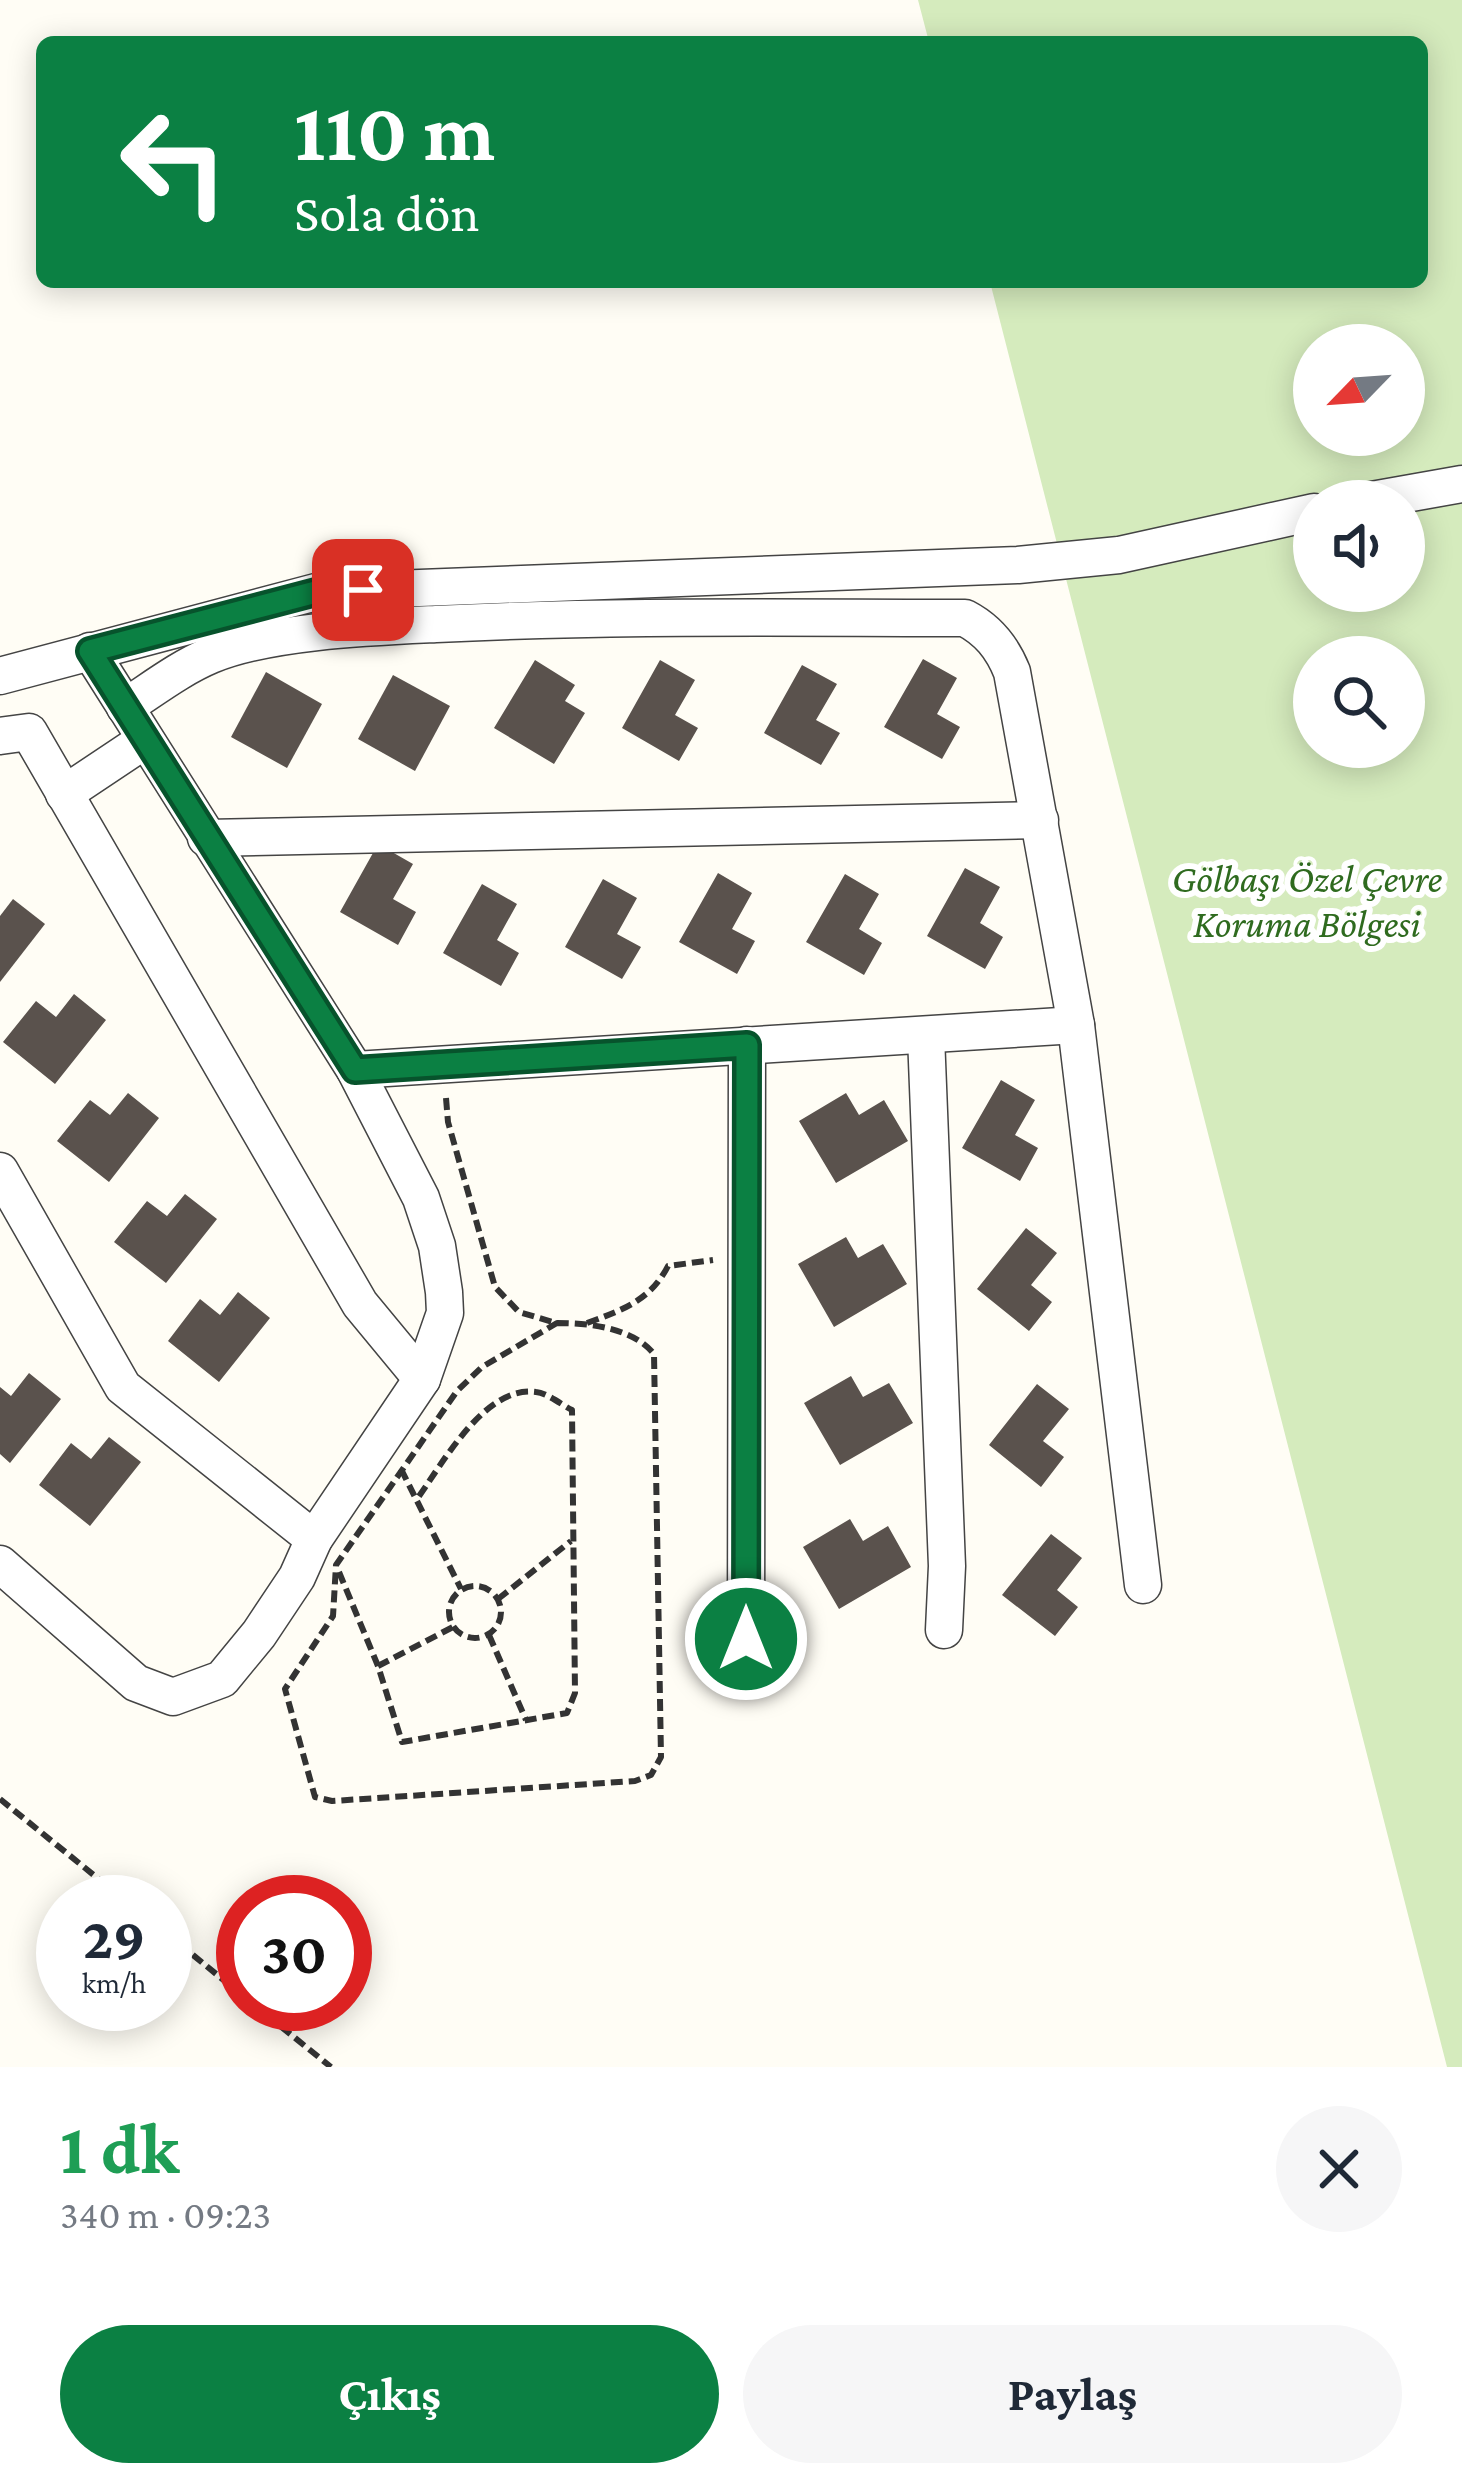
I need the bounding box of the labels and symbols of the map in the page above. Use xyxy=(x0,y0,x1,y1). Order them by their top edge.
north arrow xyxy=(1293,324,1425,456)
pin xyxy=(312,539,414,641)
park label: Gölbaşı Özel Çevre Koruma Bölgesi xyxy=(1172,857,1443,946)
position arrow xyxy=(683,1576,809,1702)
speed limit sign: 30 xyxy=(216,1875,372,2031)

